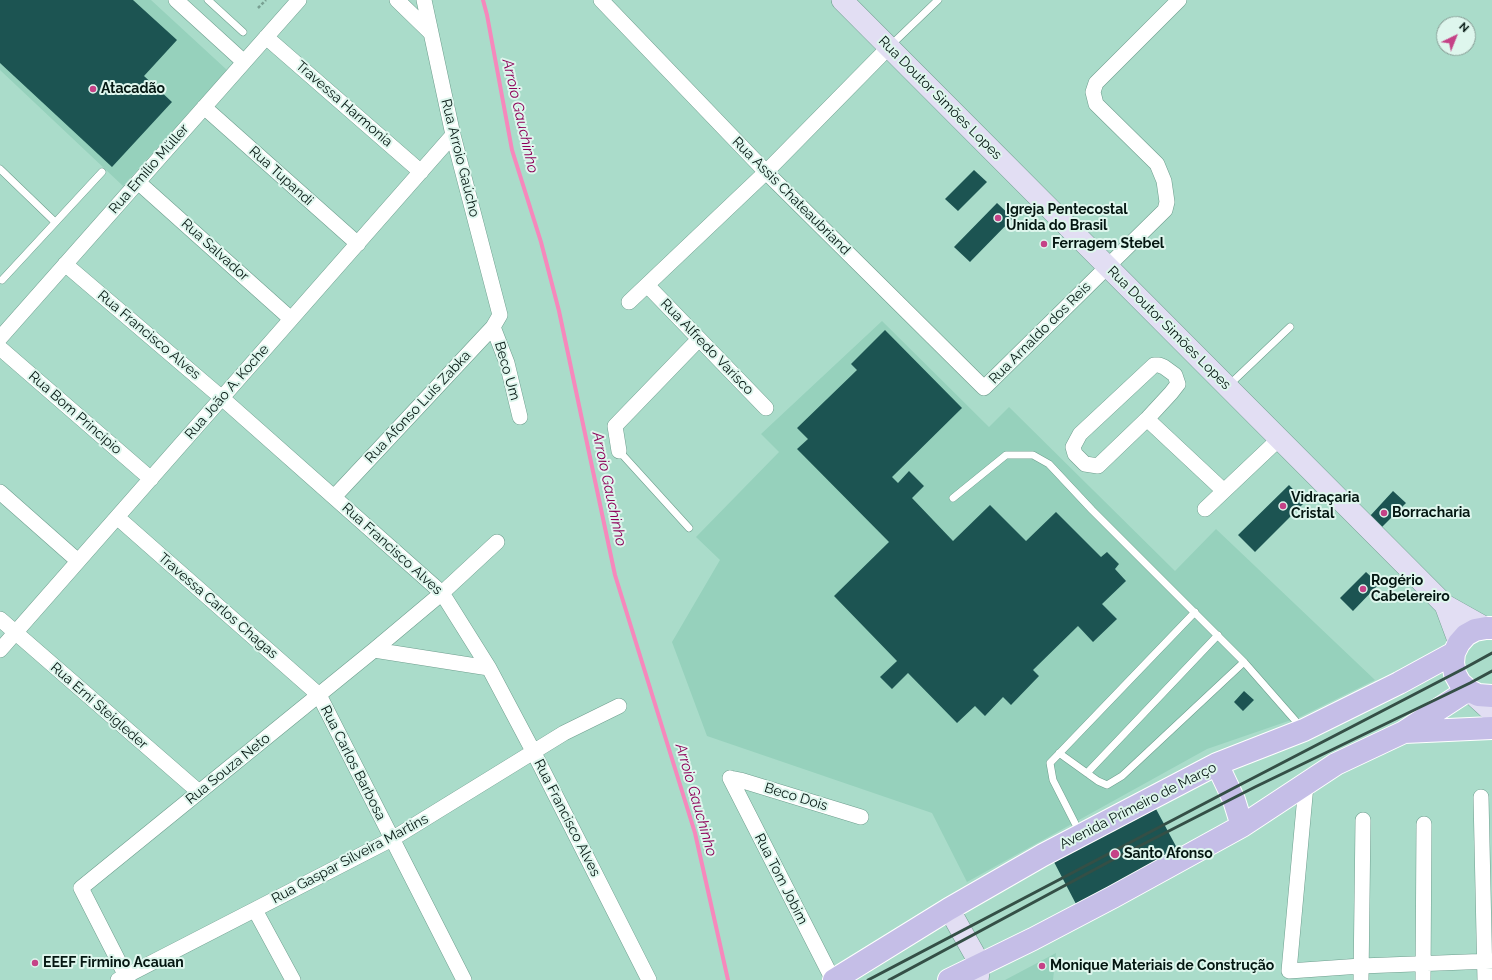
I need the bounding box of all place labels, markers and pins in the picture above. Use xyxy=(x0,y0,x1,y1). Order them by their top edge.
place label: Atacadão xyxy=(101,81,165,97)
marker: Atacadão xyxy=(88,84,98,94)
place label: Igreja Pentecostal Unida do Brasil xyxy=(1006,202,1128,234)
marker: Igreja Pentecostal Unida do Brasil xyxy=(993,213,1003,223)
place label: Ferragem Stebel xyxy=(1052,236,1164,252)
marker: Ferragem Stebel xyxy=(1039,239,1049,249)
place label: Vidraçaria Cristal xyxy=(1291,490,1359,522)
marker: Vidraçaria Cristal xyxy=(1278,501,1288,511)
place label: Borracharia xyxy=(1392,505,1470,521)
marker: Borracharia xyxy=(1379,508,1389,518)
place label: Rogério Cabelereiro xyxy=(1371,573,1450,606)
marker: Rogério Cabelereiro xyxy=(1358,584,1368,594)
place label: Santo Afonso xyxy=(1124,846,1213,862)
marker: Santo Afonso xyxy=(1109,848,1121,860)
place label: EEEF Firmino Acauan xyxy=(43,955,184,971)
marker: EEEF Firmino Acauan xyxy=(30,958,40,968)
place label: Monique Materiais de Construção xyxy=(1050,958,1274,974)
marker: Monique Materiais de Construção xyxy=(1037,961,1047,971)

